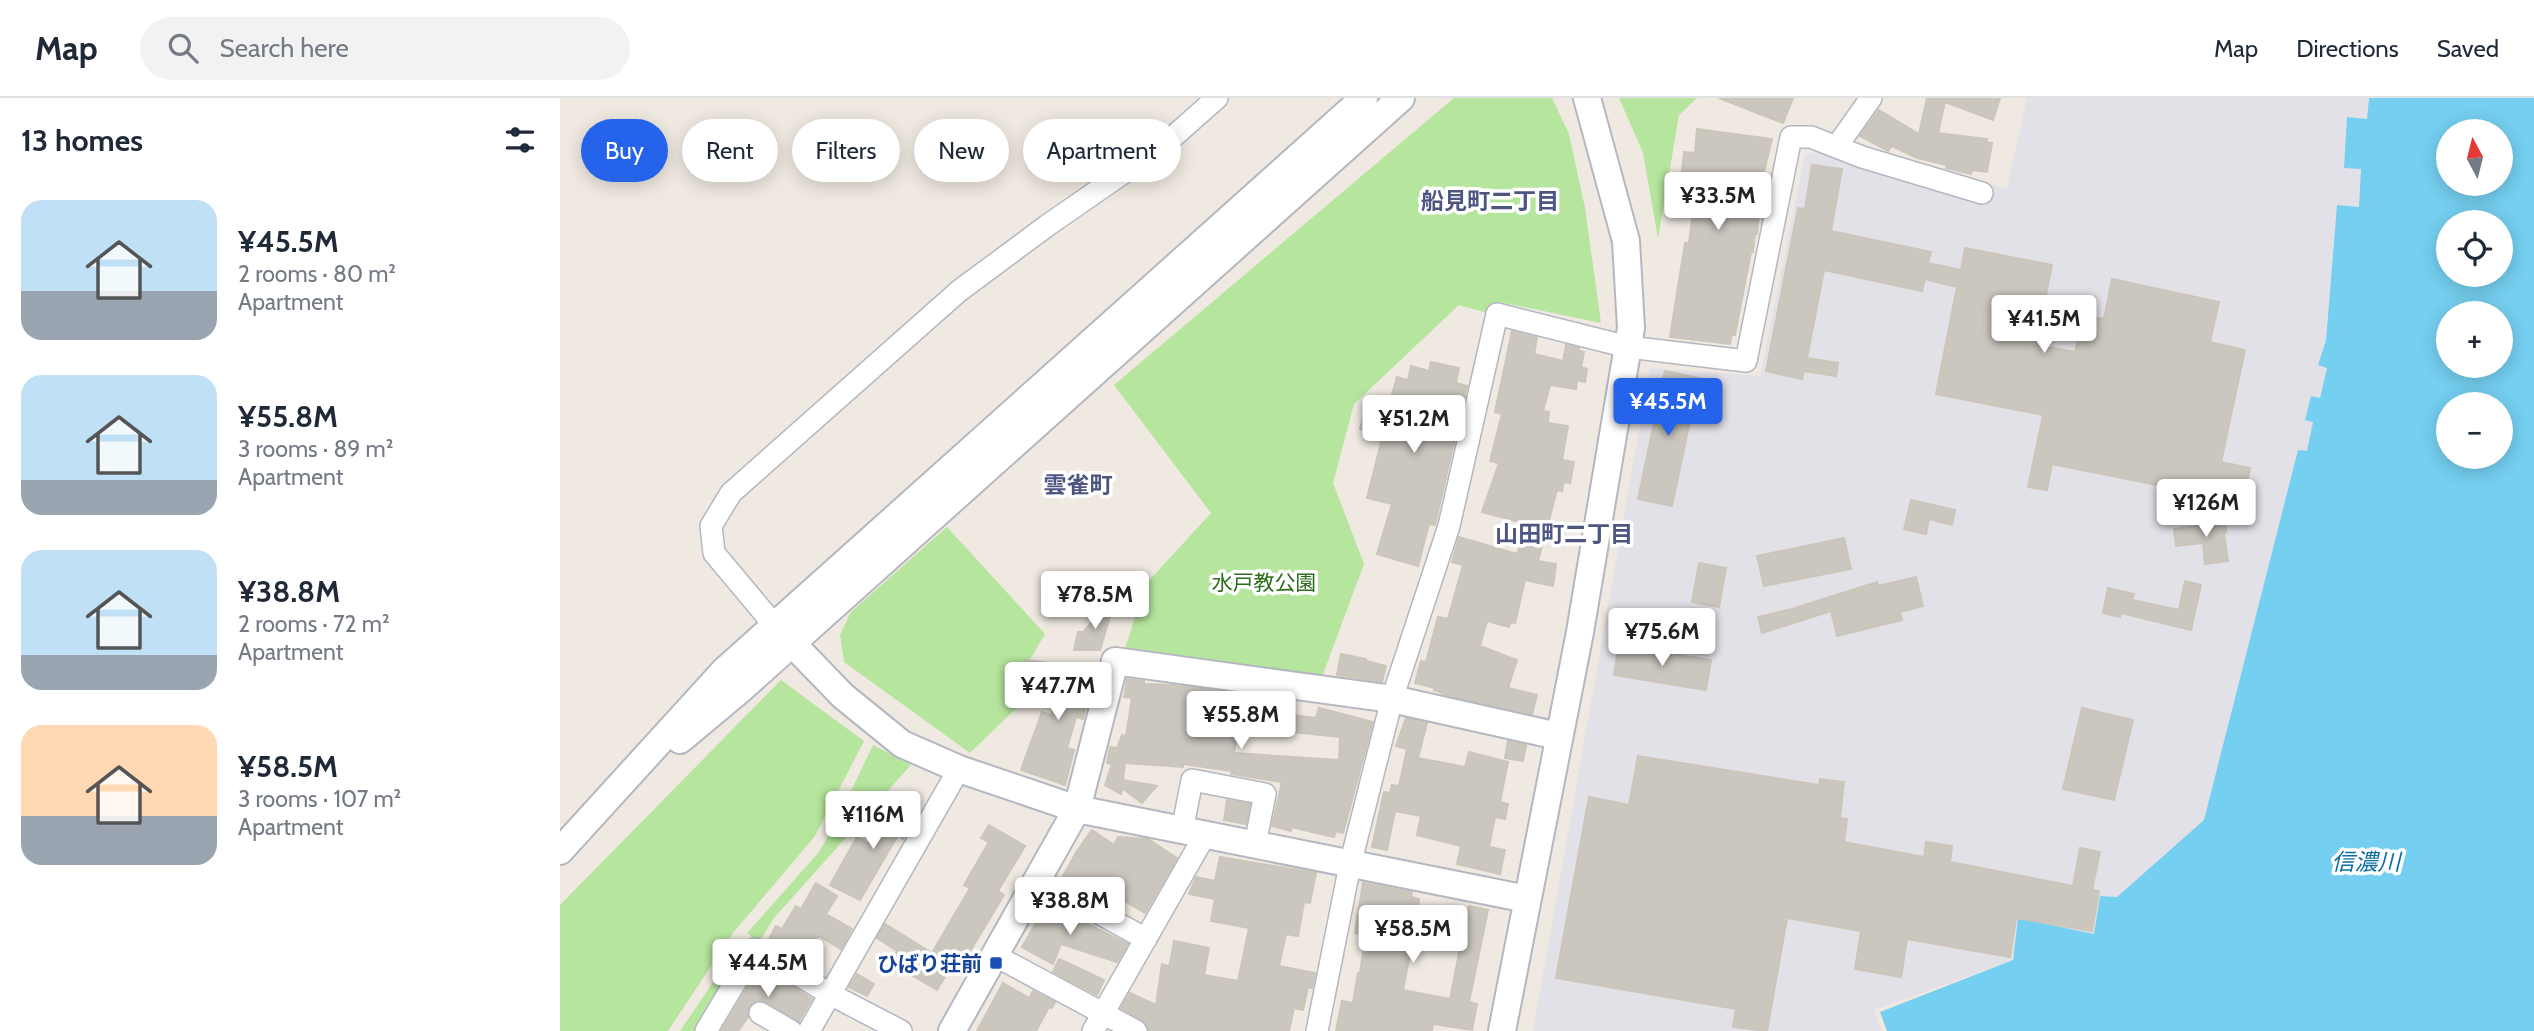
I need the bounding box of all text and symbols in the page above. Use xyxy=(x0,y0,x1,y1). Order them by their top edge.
search box xyxy=(140,17,630,80)
text: Map xyxy=(35,28,98,68)
icon: search xyxy=(164,29,202,67)
text: Search here xyxy=(220,32,349,64)
text: Map xyxy=(2214,34,2258,63)
text: Directions xyxy=(2296,34,2399,63)
text: Saved xyxy=(2437,34,2499,63)
chip: Buy xyxy=(581,119,668,182)
chip: Rent xyxy=(682,119,778,182)
chip: Filters xyxy=(792,119,900,182)
chip: New xyxy=(914,119,1009,182)
chip: Apartment xyxy=(1023,119,1181,182)
north arrow xyxy=(2436,119,2513,196)
map controls xyxy=(2436,119,2513,469)
icon: filters xyxy=(501,121,539,159)
text: 13 homes xyxy=(21,122,143,159)
pin: ¥33.5M xyxy=(1661,172,1775,232)
text: ¥33.5M xyxy=(1680,181,1756,209)
district label: 船見町二丁目 xyxy=(1421,187,1559,215)
button: locate xyxy=(2436,210,2513,287)
text: ¥45.5M xyxy=(238,223,339,260)
icon: home xyxy=(77,228,161,312)
text: 2 rooms · 80 m² xyxy=(238,260,396,288)
text: Apartment xyxy=(238,288,343,316)
pin: ¥41.5M xyxy=(1987,296,2101,355)
button: + xyxy=(2436,301,2513,378)
text: ¥41.5M xyxy=(2007,304,2081,332)
pin: ¥45.5M xyxy=(1611,378,1725,438)
text: ¥45.5M xyxy=(1629,387,1707,415)
button: − xyxy=(2436,392,2513,469)
pin: ¥51.2M xyxy=(1357,396,1471,455)
text: ¥55.8M xyxy=(238,398,338,435)
icon: home xyxy=(77,403,161,487)
text: ¥51.2M xyxy=(1378,404,1450,432)
text: 3 rooms · 89 m² xyxy=(238,435,393,463)
text: Apartment xyxy=(238,463,343,491)
district label: 雲雀町 xyxy=(1044,471,1113,499)
pin: ¥126M xyxy=(2157,480,2255,539)
text: ¥126M xyxy=(2173,488,2239,516)
district label: 山田町二丁目 xyxy=(1495,520,1633,548)
park label: 水戸教公園 xyxy=(1212,570,1317,595)
pin: ¥78.5M xyxy=(1038,572,1152,631)
text: ¥38.8M xyxy=(238,573,340,610)
icon: home xyxy=(77,578,161,662)
text: ¥78.5M xyxy=(1057,580,1133,608)
pin: ¥75.6M xyxy=(1605,608,1719,668)
text: 2 rooms · 72 m² xyxy=(238,610,390,638)
text: ¥75.6M xyxy=(1624,617,1700,645)
text: Apartment xyxy=(238,638,343,666)
pin: ¥47.7M xyxy=(1001,662,1115,722)
text: ¥47.7M xyxy=(1021,671,1095,699)
pin: ¥55.8M xyxy=(1184,692,1298,751)
text: ¥55.8M xyxy=(1203,700,1279,728)
text: ¥58.5M xyxy=(238,748,338,785)
icon: home xyxy=(77,753,161,837)
text: 3 rooms · 107 m² xyxy=(238,785,401,813)
pin: ¥116M xyxy=(824,792,922,851)
text: ¥116M xyxy=(842,800,904,828)
text: Apartment xyxy=(238,813,343,841)
water label: 信濃川 xyxy=(2332,848,2404,876)
pin: ¥38.8M xyxy=(1013,878,1127,937)
text: ¥38.8M xyxy=(1031,886,1109,914)
pin: ¥58.5M xyxy=(1356,906,1470,965)
text: ¥58.5M xyxy=(1375,914,1451,942)
pin: ¥44.5M xyxy=(711,940,825,999)
text: ¥44.5M xyxy=(728,948,808,976)
place label: ひばり荘前 xyxy=(877,951,982,976)
marker: ひばり荘前 xyxy=(988,955,1004,971)

